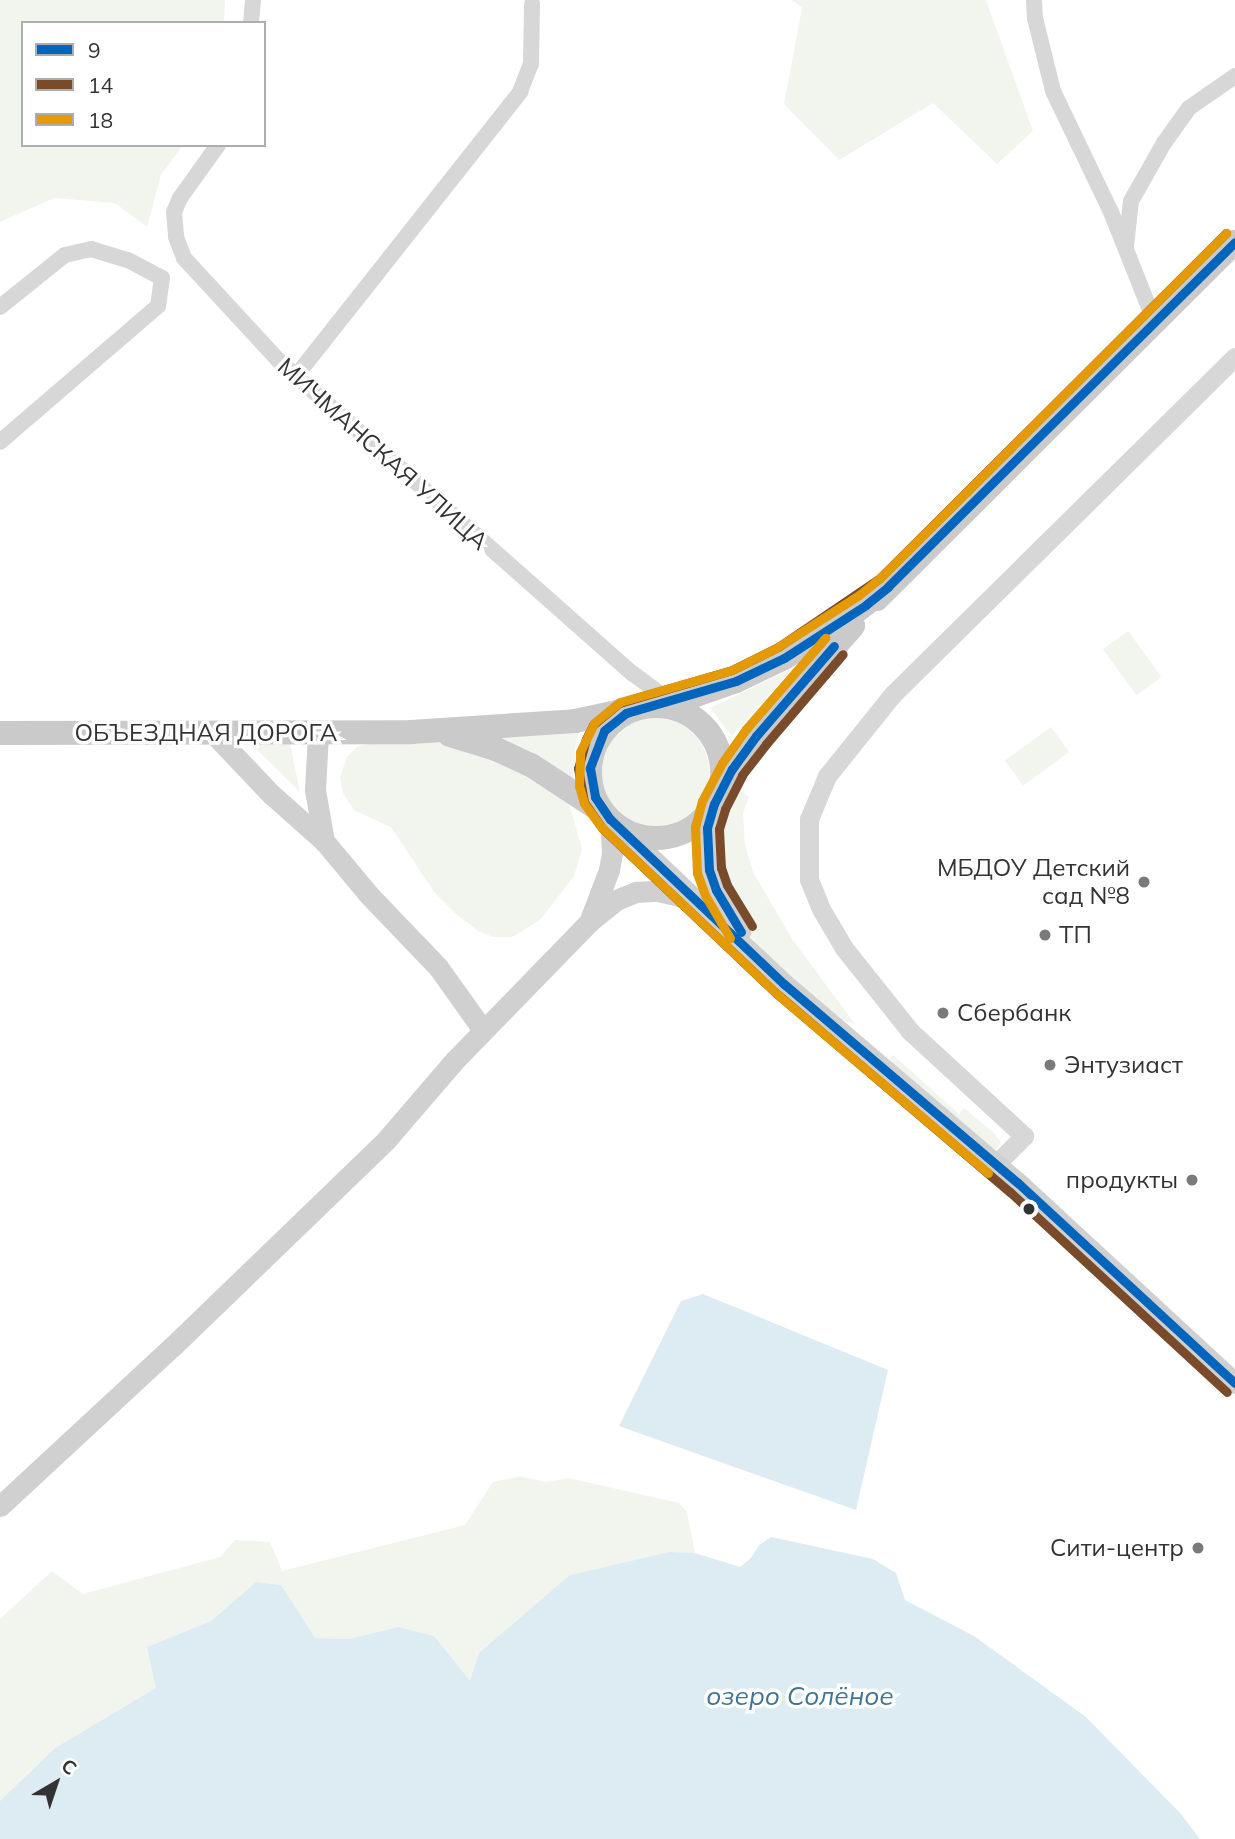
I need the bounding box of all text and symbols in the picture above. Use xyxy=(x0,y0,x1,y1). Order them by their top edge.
legend xyxy=(21,21,266,147)
text: 9 xyxy=(88,37,101,63)
text: 14 xyxy=(88,72,113,98)
text: 18 xyxy=(88,107,113,133)
street label: МИЧМАНСКАЯ УЛИЦА xyxy=(272,352,494,556)
street label: ОБЪЕЗДНАЯ ДОРОГА xyxy=(75,719,337,747)
place label: МБДОУ Детский сад №8 xyxy=(937,854,1130,910)
marker: МБДОУ Детский сад №8 xyxy=(1136,874,1152,890)
place label: ТП xyxy=(1059,921,1092,949)
marker: ТП xyxy=(1037,927,1053,943)
place label: Сбербанк xyxy=(957,999,1071,1027)
marker: Сбербанк xyxy=(935,1005,951,1021)
place label: Энтузиаст xyxy=(1064,1051,1183,1079)
marker: Энтузиаст xyxy=(1042,1057,1058,1073)
place label: продукты xyxy=(1066,1166,1178,1194)
marker: продукты xyxy=(1184,1172,1200,1188)
unlabelled marker xyxy=(1022,1202,1036,1216)
place label: Сити-центр xyxy=(1050,1534,1184,1562)
marker: Сити-центр xyxy=(1190,1540,1206,1556)
water label: озеро Солёное xyxy=(706,1680,894,1712)
north arrow xyxy=(21,1748,91,1818)
text: С xyxy=(57,1753,82,1780)

